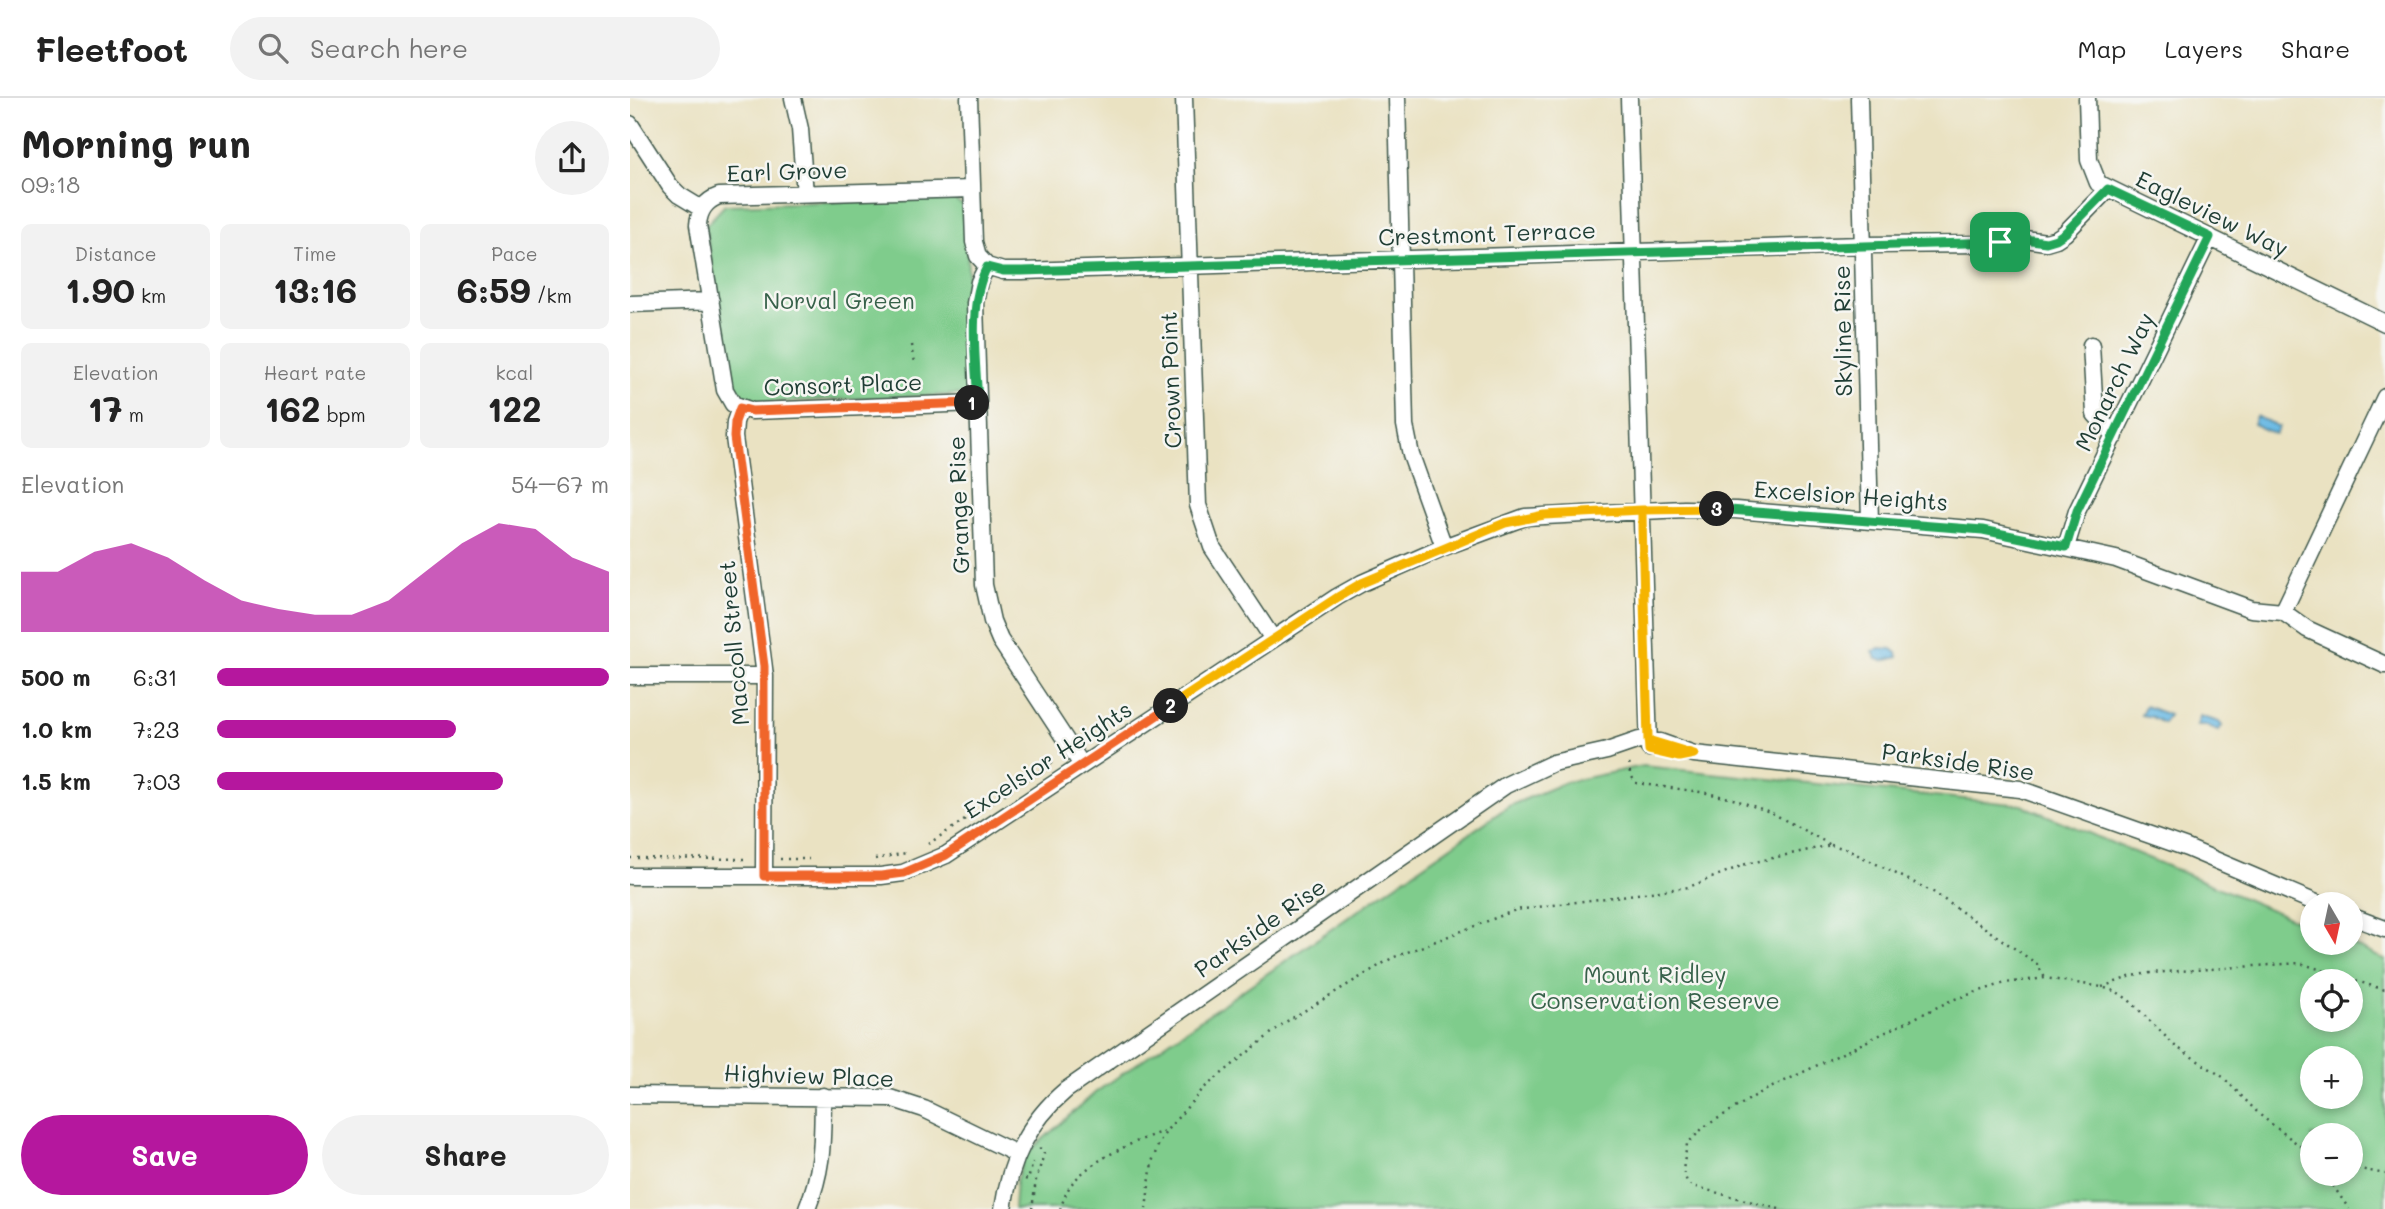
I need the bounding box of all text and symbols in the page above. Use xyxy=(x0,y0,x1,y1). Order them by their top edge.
search box xyxy=(230,17,720,80)
text: Fleetfoot xyxy=(35,27,188,70)
icon: search xyxy=(254,29,292,67)
text: Search here xyxy=(310,31,468,65)
text: Map xyxy=(2078,33,2126,64)
text: Layers xyxy=(2164,33,2243,64)
text: Share xyxy=(2281,33,2350,64)
text: Morning run xyxy=(21,118,251,168)
button: share xyxy=(535,121,609,195)
street label: Earl Grove xyxy=(726,154,848,188)
street label: Eagleview Way xyxy=(2131,163,2294,263)
text: 09:18 xyxy=(21,169,80,199)
pin xyxy=(1970,212,2030,272)
street label: Crestmont Terrace xyxy=(1378,214,1596,252)
icon: arrive xyxy=(1981,223,2019,261)
text: Distance xyxy=(75,241,157,266)
text: Time xyxy=(293,241,337,266)
text: Pace xyxy=(491,241,538,266)
street label: Skyline Rise xyxy=(1826,265,1858,397)
text: 1.90 xyxy=(65,266,135,312)
text: 13:16 xyxy=(273,266,357,312)
text: 6:59 xyxy=(457,266,531,312)
text: km xyxy=(135,283,166,308)
text: /km xyxy=(531,283,572,308)
park label: Norval Green xyxy=(763,285,915,315)
street label: Monarch Way xyxy=(2068,307,2161,456)
street label: Crown Point xyxy=(1153,311,1187,449)
text: Elevation xyxy=(73,360,158,385)
text: Heart rate xyxy=(264,360,366,385)
text: kcal xyxy=(495,360,533,385)
street label: Consort Place xyxy=(763,366,923,402)
text: 17 xyxy=(88,385,123,431)
text: 162 xyxy=(264,385,321,431)
text: 122 xyxy=(487,385,542,431)
pin: 1 xyxy=(954,386,990,420)
text: 1 xyxy=(967,390,976,415)
text: m xyxy=(123,402,144,427)
text: bpm xyxy=(321,402,366,427)
street label: Grange Rise xyxy=(941,436,975,574)
text: Elevation xyxy=(21,469,124,499)
text: 54–67 m xyxy=(511,469,609,499)
street label: Excelsior Heights xyxy=(1753,473,1949,517)
pin: 3 xyxy=(1700,492,1734,526)
text: 3 xyxy=(1711,496,1722,521)
street label: Maccoll Street xyxy=(711,559,755,727)
text: 500 m xyxy=(21,662,91,692)
text: 6:31 xyxy=(133,662,178,692)
pin: 2 xyxy=(1154,688,1188,724)
text: 2 xyxy=(1165,693,1176,718)
street label: Excelsior Heights xyxy=(958,694,1137,825)
text: 1.0 km xyxy=(21,714,92,744)
text: 7:23 xyxy=(133,714,179,744)
street label: Parkside Rise xyxy=(1880,735,2036,787)
text: 1.5 km xyxy=(21,766,91,796)
text: 7:03 xyxy=(133,766,181,796)
street label: Parkside Rise xyxy=(1188,871,1331,984)
north arrow xyxy=(2300,892,2362,956)
map controls xyxy=(2300,892,2363,1186)
park label: Mount Ridley Conservation Reserve xyxy=(1530,959,1780,1015)
button: locate xyxy=(2300,969,2363,1032)
button: + xyxy=(2300,1046,2363,1109)
street label: Highview Place xyxy=(723,1057,895,1093)
button: Save xyxy=(21,1115,308,1195)
button: Share xyxy=(322,1115,609,1195)
button: − xyxy=(2300,1123,2363,1186)

